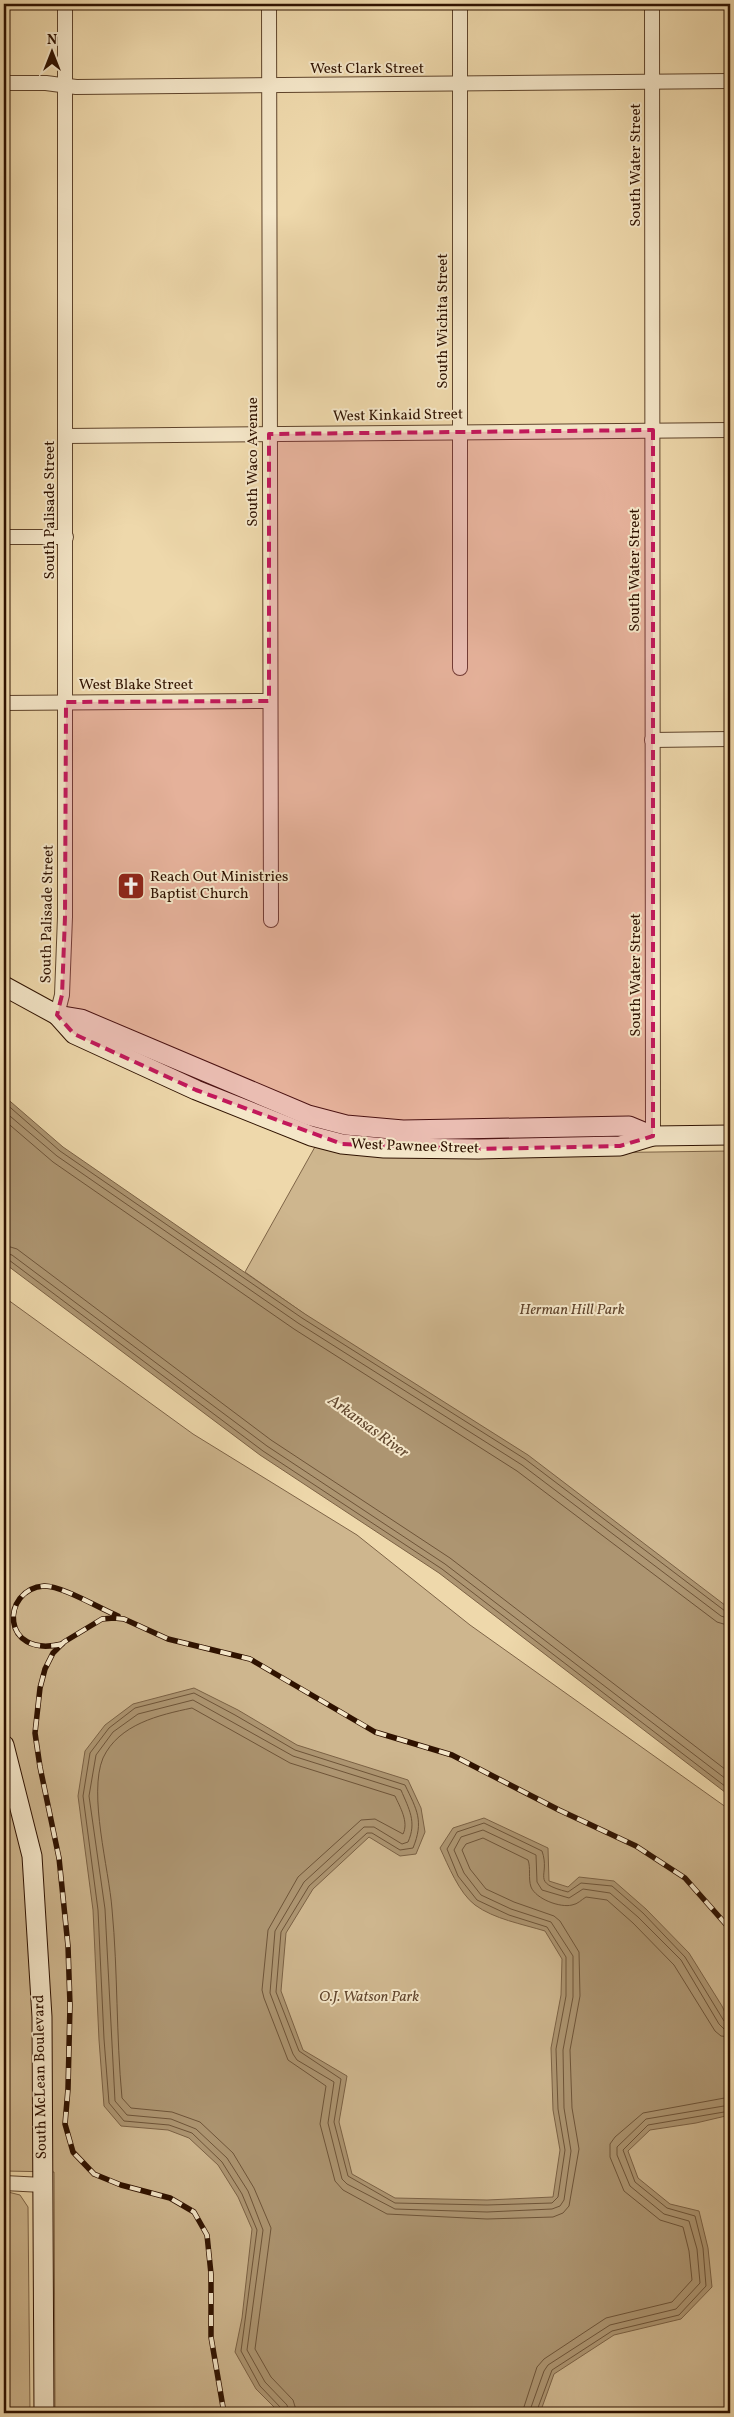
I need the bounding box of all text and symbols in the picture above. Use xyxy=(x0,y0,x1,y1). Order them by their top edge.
north arrow xyxy=(28,28,78,78)
text: N xyxy=(47,31,57,50)
street label: West Clark Street xyxy=(310,59,424,80)
street label: South Water Street xyxy=(626,103,647,227)
street label: South Wichita Street xyxy=(433,253,454,389)
street label: South Waco Avenue xyxy=(243,397,264,527)
street label: West Kinkaid Street xyxy=(333,404,463,428)
street label: South Palisade Street xyxy=(40,441,61,579)
street label: South Water Street xyxy=(625,508,646,632)
street label: West Blake Street xyxy=(79,675,193,696)
street label: South Palisade Street xyxy=(36,844,60,984)
place label: Reach Out Ministries Baptist Church xyxy=(150,867,288,905)
church icon: Reach Out Ministries Baptist Church xyxy=(116,871,146,901)
street label: South Water Street xyxy=(626,913,647,1037)
street label: West Pawnee Street xyxy=(350,1134,480,1160)
park label: Herman Hill Park xyxy=(519,1300,625,1321)
water label: Arkansas River xyxy=(322,1390,414,1464)
park label: O.J. Watson Park xyxy=(319,1987,419,2008)
street label: South McLean Boulevard xyxy=(29,1995,53,2159)

